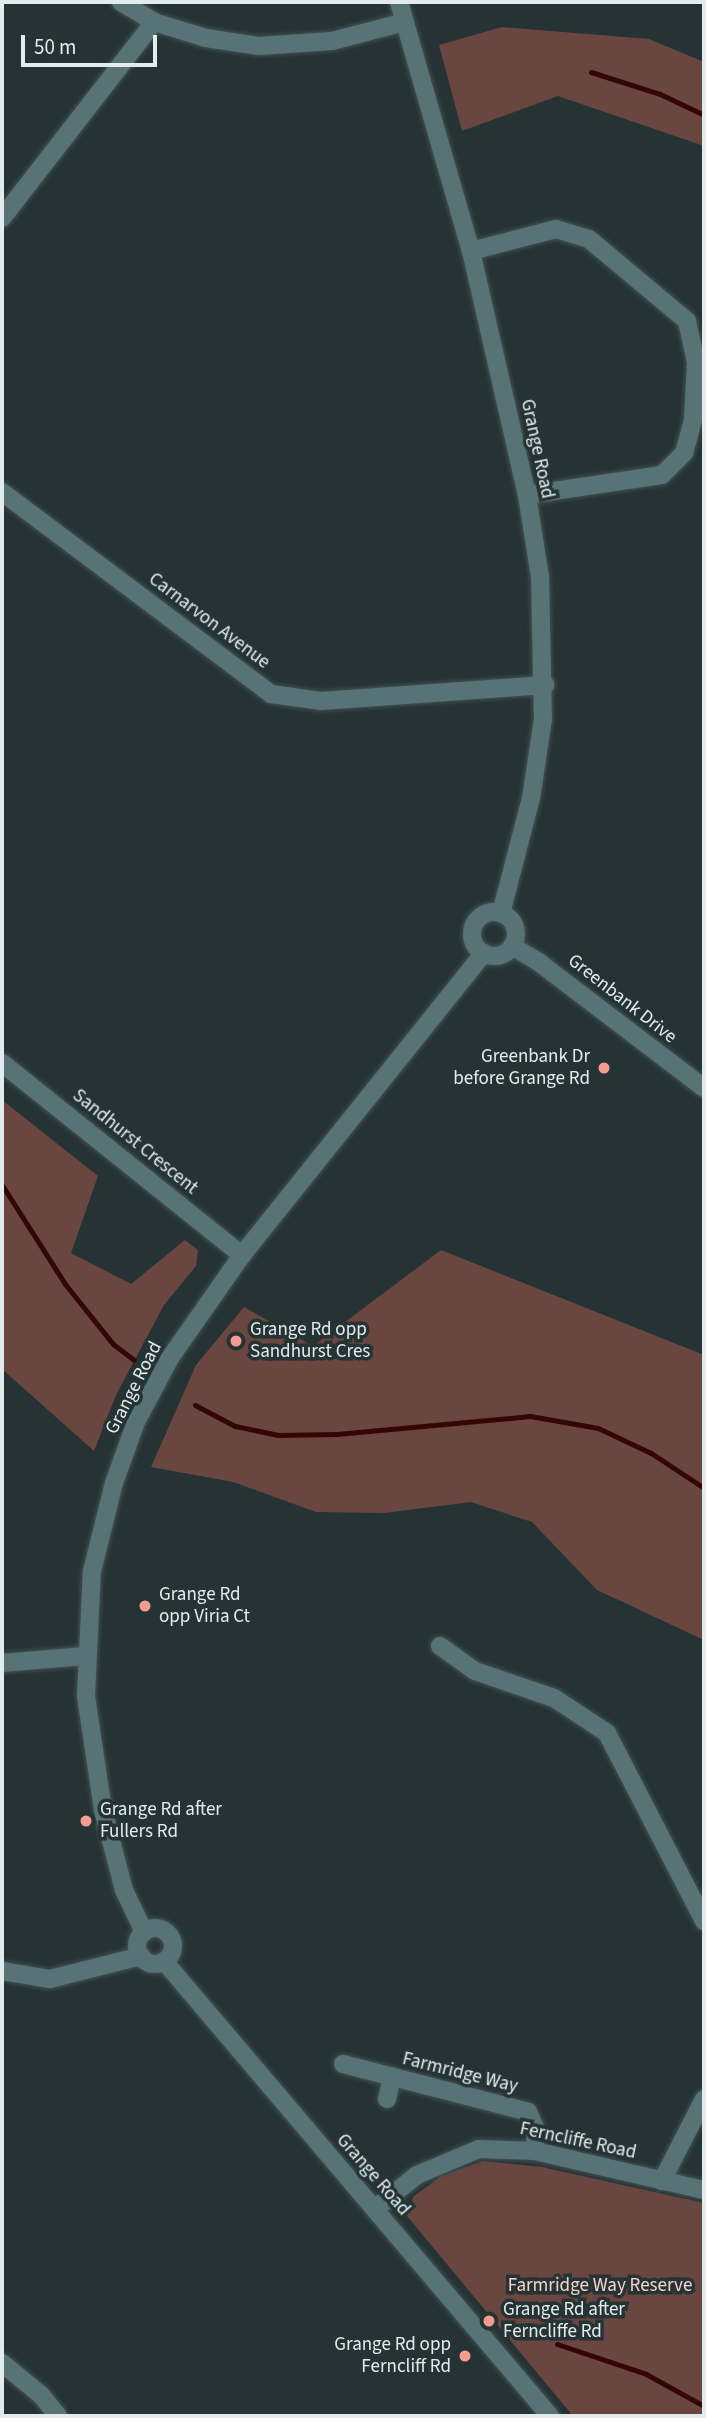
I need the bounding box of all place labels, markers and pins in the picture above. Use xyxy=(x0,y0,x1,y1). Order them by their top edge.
place label: Greenbank Dr before Grange Rd xyxy=(453,1046,590,1090)
marker: Greenbank Dr before Grange Rd xyxy=(596,1060,612,1076)
place label: Grange Rd opp Sandhurst Cres xyxy=(250,1319,370,1363)
marker: Grange Rd opp Sandhurst Cres xyxy=(228,1333,244,1349)
place label: Grange Rd opp Viria Ct xyxy=(159,1584,250,1628)
marker: Grange Rd opp Viria Ct xyxy=(137,1598,153,1614)
place label: Grange Rd after Fullers Rd xyxy=(100,1799,222,1843)
marker: Grange Rd after Fullers Rd xyxy=(78,1813,94,1829)
place label: Grange Rd after Ferncliffe Rd xyxy=(503,2299,625,2343)
marker: Grange Rd after Ferncliffe Rd xyxy=(481,2313,497,2329)
place label: Grange Rd opp Ferncliff Rd xyxy=(334,2334,451,2378)
marker: Grange Rd opp Ferncliff Rd xyxy=(457,2348,473,2364)

